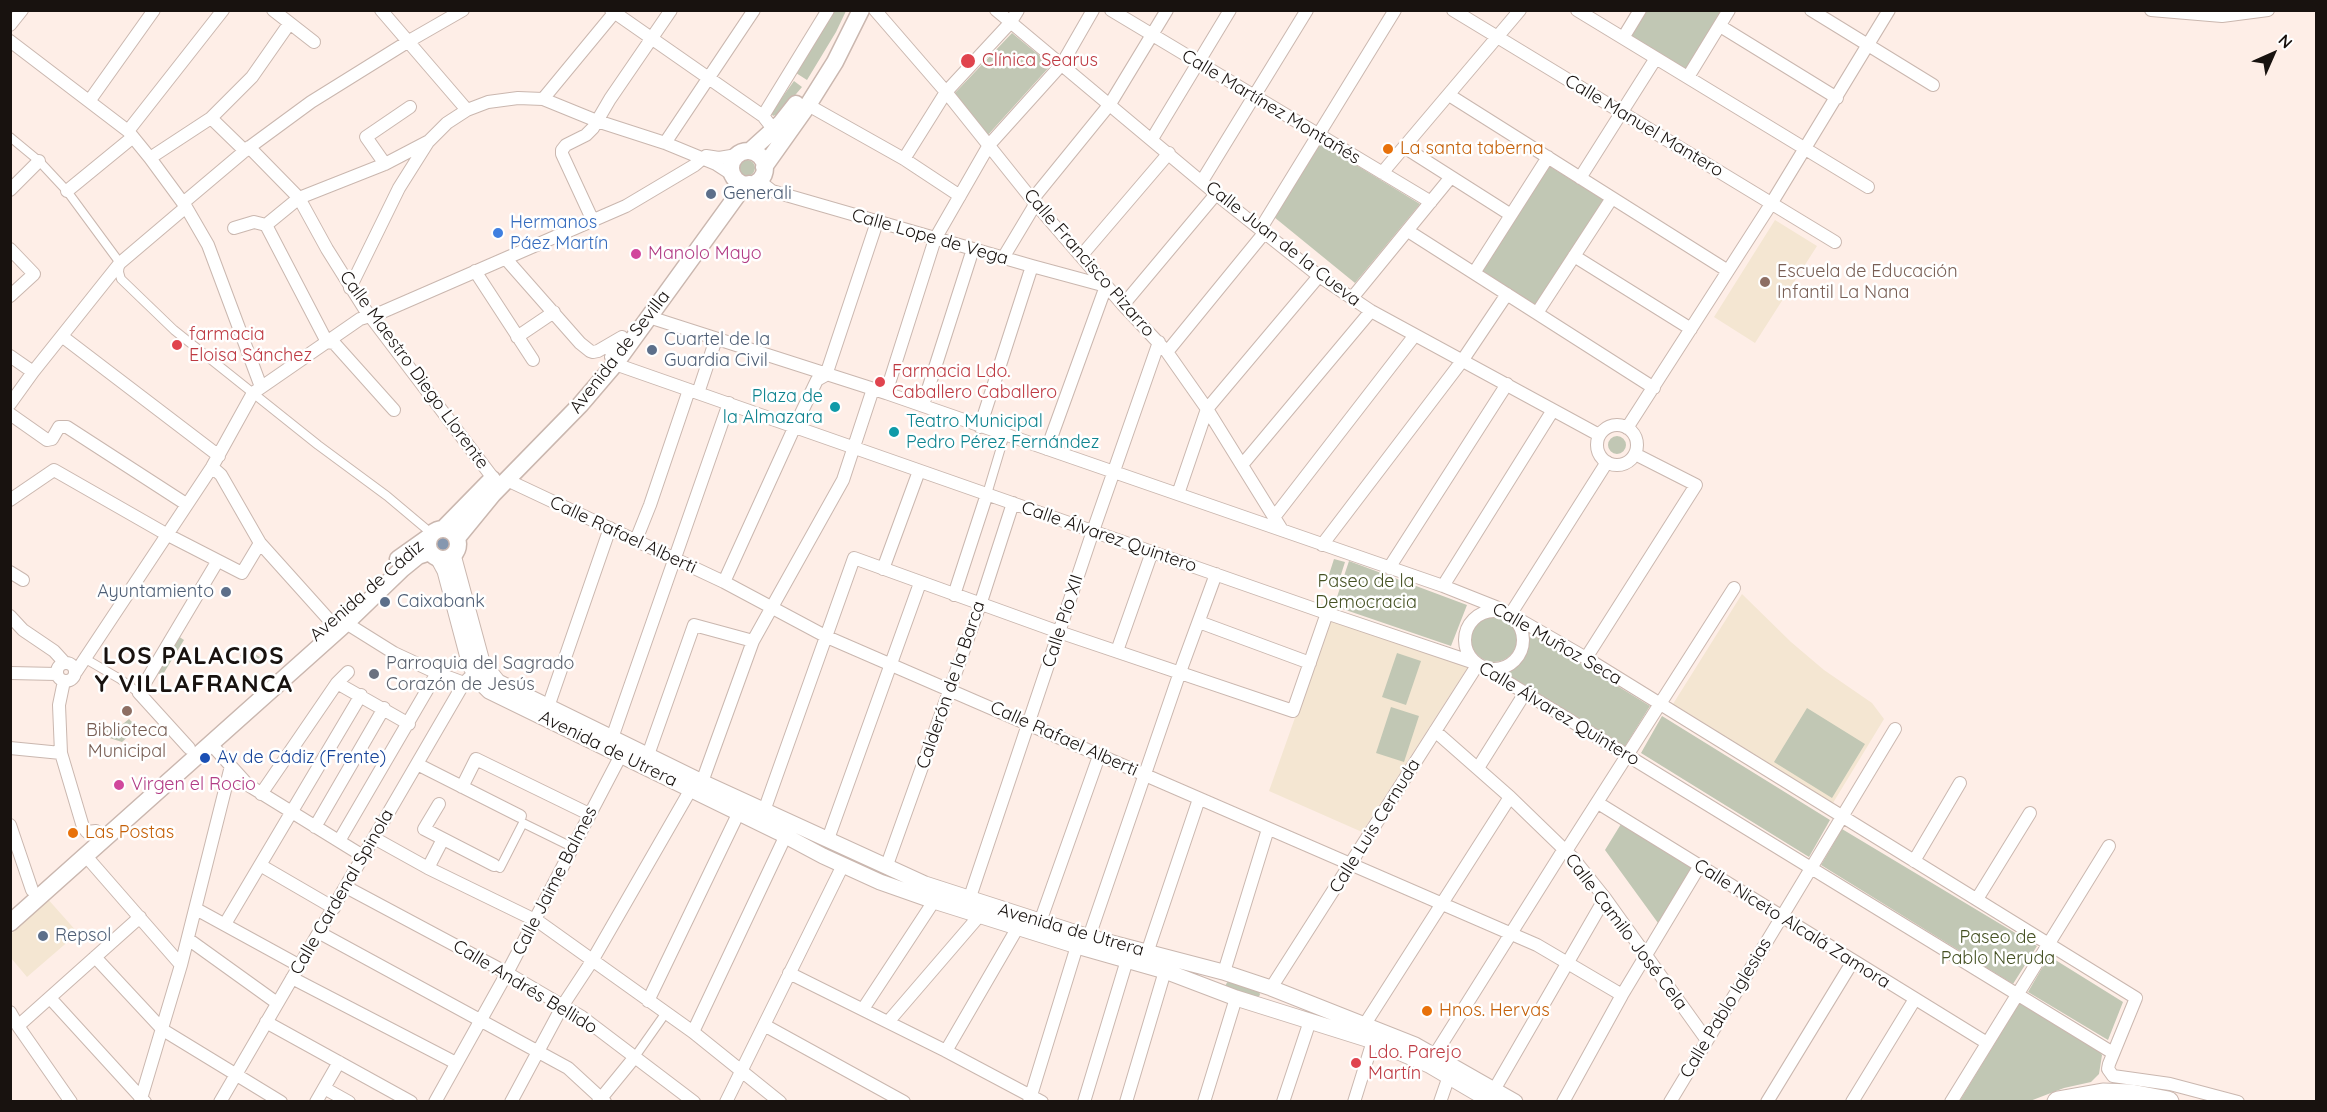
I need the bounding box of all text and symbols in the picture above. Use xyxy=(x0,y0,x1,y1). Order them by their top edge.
north arrow xyxy=(2243,24,2303,84)
text: N xyxy=(2274,30,2297,52)
street label: Calle Martínez Montañés xyxy=(1178,45,1364,169)
place label: Clínica Searus xyxy=(982,50,1098,72)
marker: Clínica Searus xyxy=(959,52,977,70)
street label: Calle Manuel Mantero xyxy=(1561,70,1727,182)
place label: La santa taberna xyxy=(1400,138,1544,160)
marker: La santa taberna xyxy=(1381,142,1395,156)
street label: Calle Juan de la Cueva xyxy=(1201,177,1365,311)
place label: Generali xyxy=(723,183,792,205)
street label: Calle Francisco Pizarro xyxy=(1019,185,1159,341)
marker: Generali xyxy=(704,187,718,201)
street label: Calle Lope de Vega xyxy=(849,204,1011,270)
place label: Hermanos Páez Martín xyxy=(510,212,608,254)
marker: Hermanos Páez Martín xyxy=(491,226,505,240)
place label: Manolo Mayo xyxy=(648,243,762,265)
marker: Manolo Mayo xyxy=(629,247,643,261)
place label: Escuela de Educación Infantil La Nana xyxy=(1777,261,1958,304)
street label: Calle Maestro Diego Llorente xyxy=(335,267,493,473)
marker: Escuela de Educación Infantil La Nana xyxy=(1758,275,1772,289)
street label: Avenida de Sevilla xyxy=(565,286,675,418)
place label: farmacia Eloisa Sánchez xyxy=(189,324,312,366)
place label: Cuartel de la Guardia Civil xyxy=(664,329,770,372)
marker: farmacia Eloisa Sánchez xyxy=(170,338,184,352)
marker: Cuartel de la Guardia Civil xyxy=(645,343,659,357)
place label: Farmacia Ldo. Caballero Caballero xyxy=(892,361,1057,404)
marker: Farmacia Ldo. Caballero Caballero xyxy=(873,375,887,389)
place label: Plaza de la Almazara xyxy=(723,386,823,428)
marker: Plaza de la Almazara xyxy=(828,400,842,414)
place label: Teatro Municipal Pedro Pérez Fernández xyxy=(906,411,1099,454)
marker: Teatro Municipal Pedro Pérez Fernández xyxy=(887,425,901,439)
street label: Calle Rafael Alberti xyxy=(546,492,700,578)
street label: Calle Álvarez Quintero xyxy=(1019,497,1199,577)
street label: Avenida de Cádiz xyxy=(306,536,428,646)
park label: Paseo de la Democracia xyxy=(1315,571,1417,614)
street label: Calle Pío XII xyxy=(1038,572,1088,670)
place label: Ayuntamiento xyxy=(97,581,214,603)
marker: Ayuntamiento xyxy=(219,585,233,599)
place label: Caixabank xyxy=(397,591,485,613)
marker: Caixabank xyxy=(378,595,392,609)
street label: Calderón de la Barca xyxy=(912,598,990,772)
street label: Calle Muñoz Seca xyxy=(1488,598,1626,690)
district label: LOS PALACIOS Y VILLAFRANCA xyxy=(94,643,294,699)
place label: Parroquia del Sagrado Corazón de Jesús xyxy=(386,653,574,696)
street label: Calle Álvarez Quintero xyxy=(1475,657,1643,771)
marker: Parroquia del Sagrado Corazón de Jesús xyxy=(367,667,381,681)
street label: Calle Rafael Alberti xyxy=(987,697,1141,781)
marker: Biblioteca Municipal xyxy=(120,704,134,718)
street label: Avenida de Utrera xyxy=(535,706,681,792)
place label: Biblioteca Municipal xyxy=(86,720,168,762)
place label: Av de Cádiz (Frente) xyxy=(217,747,386,769)
marker: Av de Cádiz (Frente) xyxy=(198,751,212,765)
street label: Calle Luis Cernuda xyxy=(1325,755,1425,897)
place label: Virgen el Rocio xyxy=(131,774,256,796)
marker: Virgen el Rocio xyxy=(112,778,126,792)
street label: Calle Jaime Balmes xyxy=(508,803,602,959)
street label: Calle Cardenal Spinola xyxy=(286,805,398,979)
place label: Las Postas xyxy=(85,822,174,844)
marker: Las Postas xyxy=(66,826,80,840)
street label: Calle Camilo José Cela xyxy=(1560,850,1692,1014)
street label: Calle Niceto Alcalá Zamora xyxy=(1690,855,1894,993)
street label: Avenida de Utrera xyxy=(995,899,1147,961)
place label: Repsol xyxy=(55,925,112,947)
park label: Paseo de Pablo Neruda xyxy=(1941,927,2055,970)
marker: Repsol xyxy=(36,929,50,943)
street label: Calle Pablo Iglesias xyxy=(1676,934,1776,1082)
street label: Calle Andrés Bellido xyxy=(449,935,601,1039)
place label: Hnos. Hervas xyxy=(1439,1000,1550,1022)
marker: Hnos. Hervas xyxy=(1420,1004,1434,1018)
place label: Ldo. Parejo Martín xyxy=(1368,1042,1462,1084)
marker: Ldo. Parejo Martín xyxy=(1349,1056,1363,1070)

